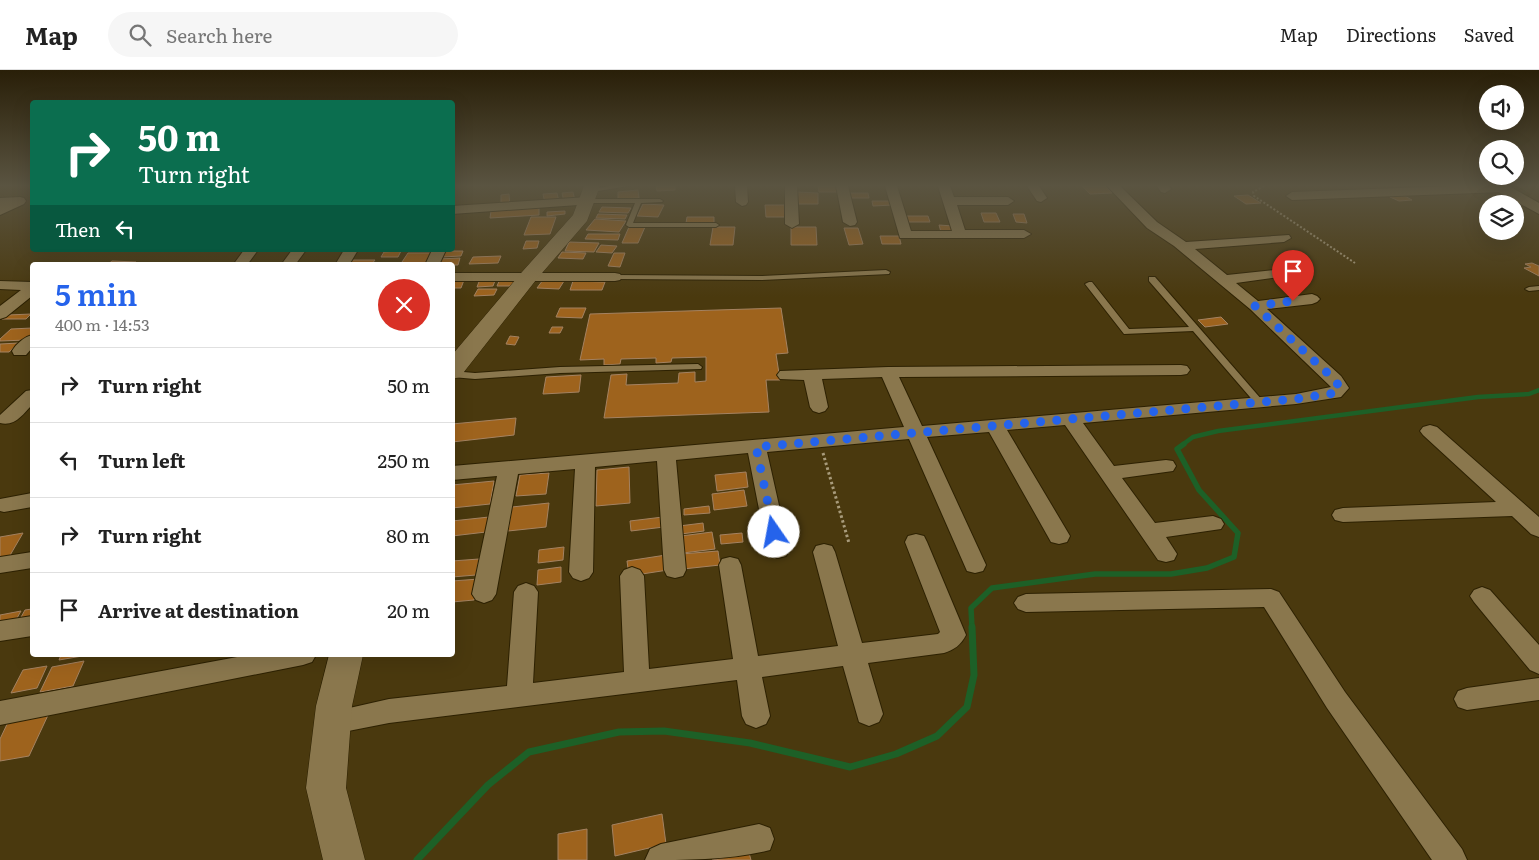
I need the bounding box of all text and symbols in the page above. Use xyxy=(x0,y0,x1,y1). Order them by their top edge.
search box xyxy=(108,12,458,57)
text: Map xyxy=(25,17,78,52)
icon: search xyxy=(126,21,154,49)
text: Search here xyxy=(166,21,272,49)
text: Map xyxy=(1280,21,1318,48)
text: Directions xyxy=(1346,21,1436,48)
text: Saved xyxy=(1464,21,1514,48)
map controls xyxy=(1479,85,1524,240)
button: sound xyxy=(1479,85,1524,130)
text: 50 m xyxy=(138,110,221,162)
icon: right xyxy=(55,120,120,185)
button: search xyxy=(1479,140,1524,185)
text: Turn right xyxy=(138,157,250,190)
button: layers xyxy=(1479,195,1524,240)
text: Then xyxy=(55,215,101,243)
icon: left xyxy=(111,215,139,243)
pin xyxy=(1272,250,1314,301)
icon: arrive xyxy=(1279,257,1307,285)
text: 5 min xyxy=(55,271,137,315)
button: close xyxy=(378,279,430,331)
text: 400 m · 14:53 xyxy=(55,312,150,336)
icon: right xyxy=(55,371,83,399)
text: Turn right xyxy=(98,371,202,399)
text: 50 m xyxy=(387,371,430,399)
icon: left xyxy=(55,446,83,474)
text: Turn left xyxy=(98,446,185,474)
text: 250 m xyxy=(378,446,430,474)
position arrow xyxy=(747,505,799,557)
icon: right xyxy=(55,521,83,549)
text: Turn right xyxy=(98,521,202,549)
text: 80 m xyxy=(386,521,430,549)
icon: arrive xyxy=(55,596,83,624)
text: Arrive at destination xyxy=(98,596,299,624)
text: 20 m xyxy=(387,596,430,624)

